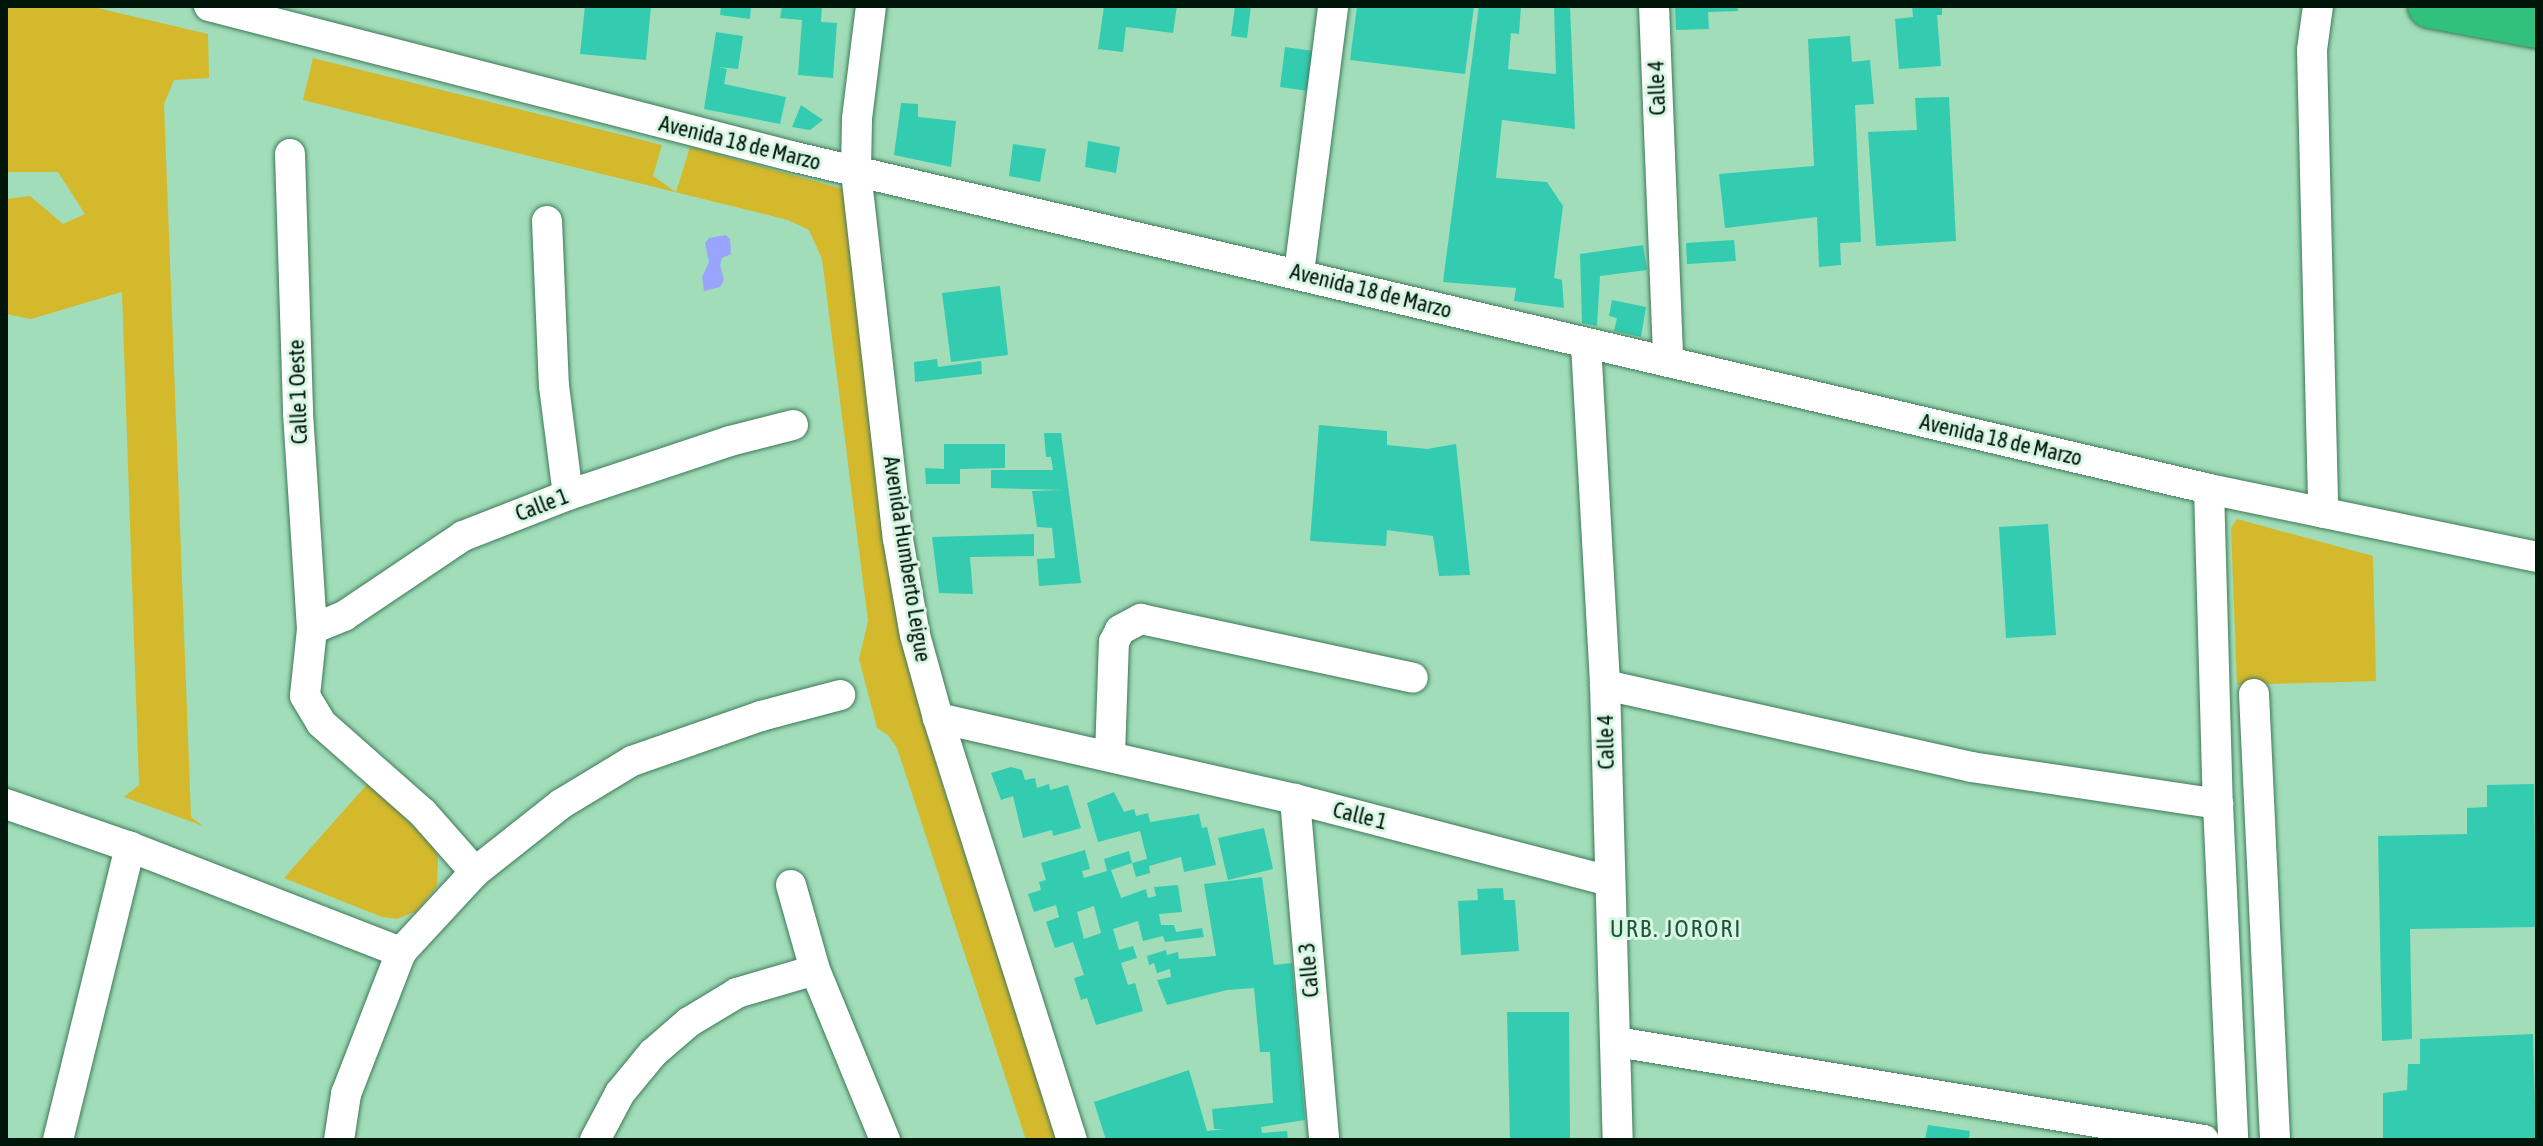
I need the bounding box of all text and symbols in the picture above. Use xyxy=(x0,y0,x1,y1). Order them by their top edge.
street label: Calle 4 xyxy=(1643,60,1671,116)
street label: Avenida 18 de Marzo xyxy=(656,110,824,176)
street label: Avenida 18 de Marzo xyxy=(1287,258,1455,324)
street label: Calle 1 Oeste xyxy=(283,339,313,445)
street label: Avenida 18 de Marzo xyxy=(1917,409,2085,471)
street label: Avenida Humberto Leigue xyxy=(878,454,936,664)
street label: Calle 1 xyxy=(512,483,572,527)
street label: Calle 4 xyxy=(1592,714,1620,770)
street label: Calle 1 xyxy=(1330,797,1390,835)
district label: URB. JORORI xyxy=(1610,915,1742,943)
street label: Calle 3 xyxy=(1293,941,1325,999)

